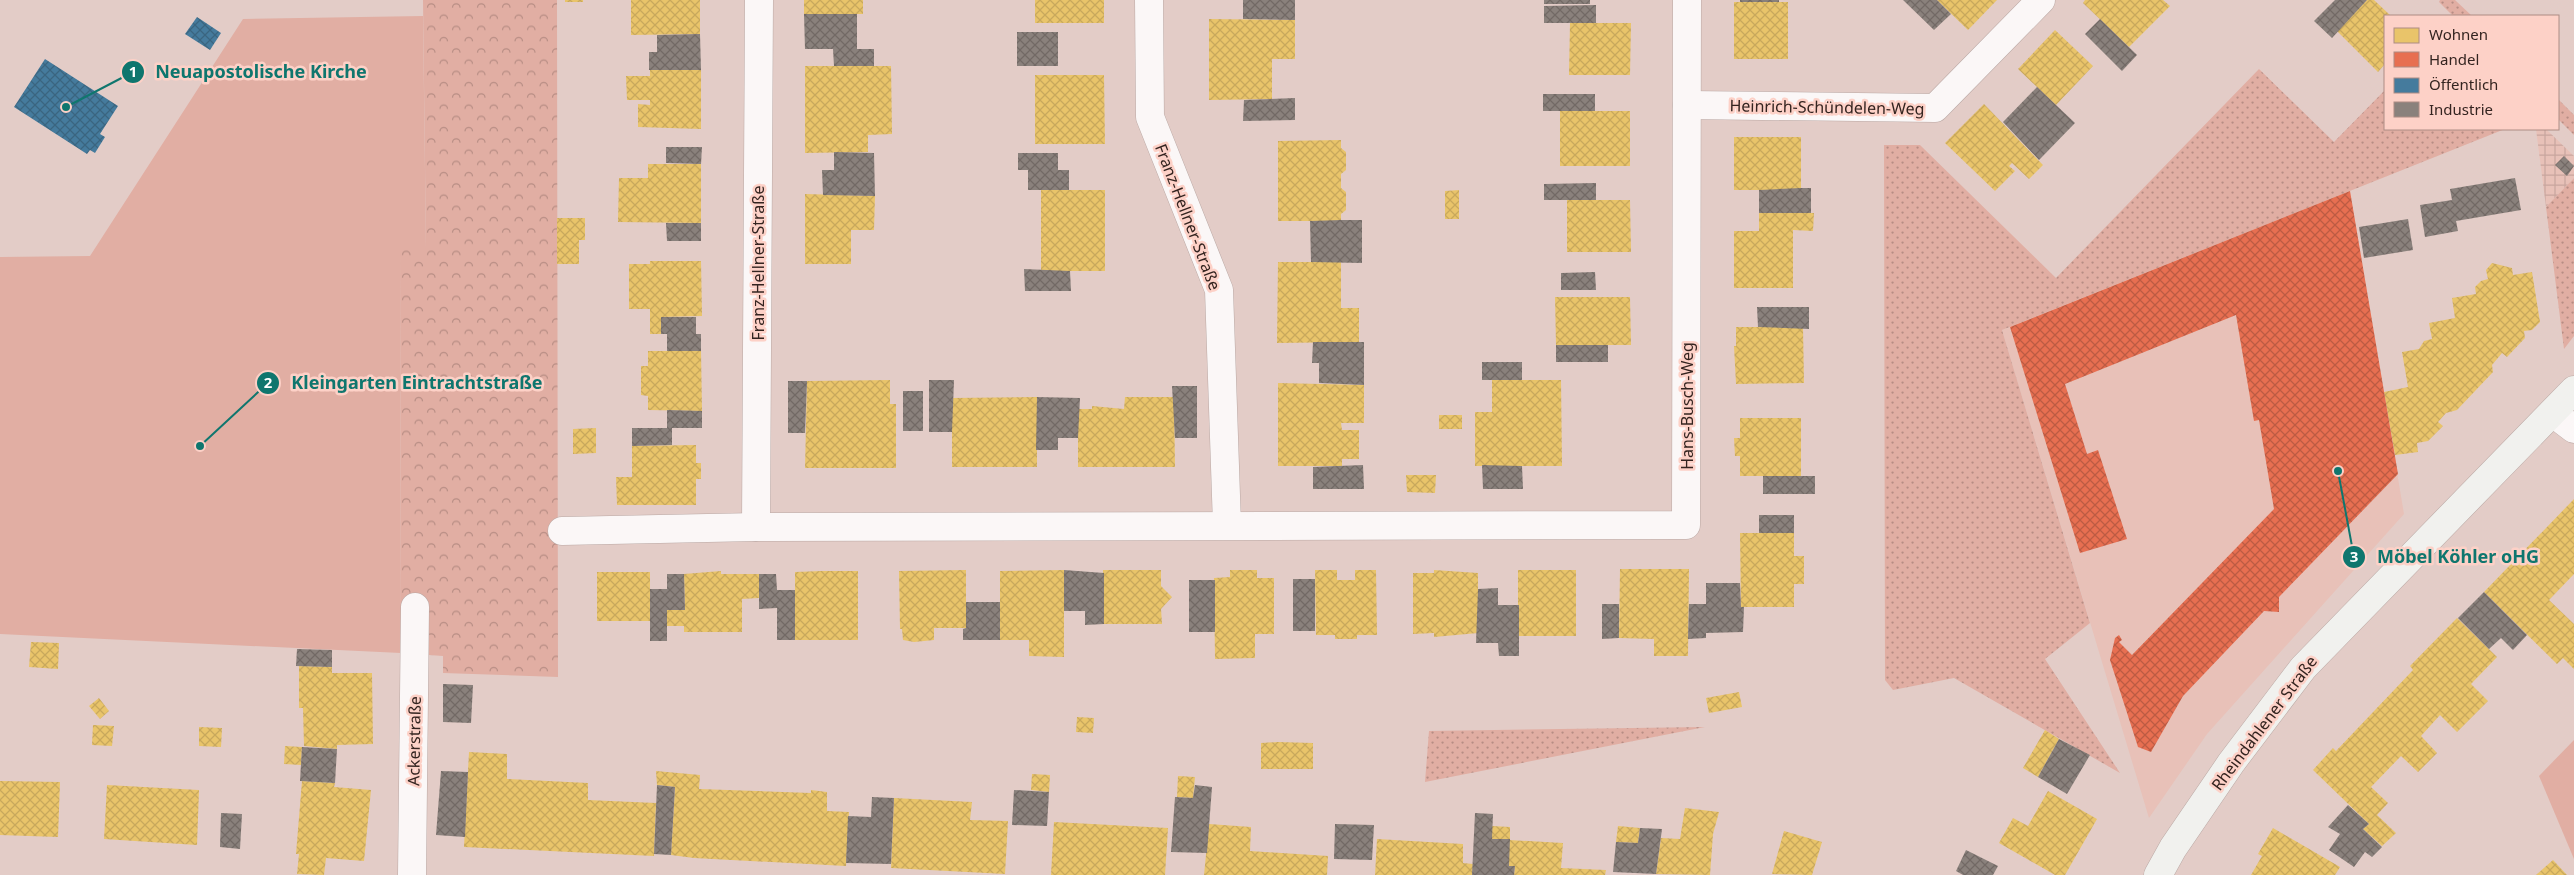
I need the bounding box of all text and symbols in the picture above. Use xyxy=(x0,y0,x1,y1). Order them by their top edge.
legend xyxy=(2384,15,2559,130)
text: Wohnen xyxy=(2429,24,2488,44)
text: Handel xyxy=(2429,49,2479,69)
callout: Neuapostolische Kirche xyxy=(120,55,377,88)
text: Neuapostolische Kirche xyxy=(155,59,367,83)
text: 1 xyxy=(129,61,137,81)
text: Öffentlich xyxy=(2429,74,2498,94)
street label: Heinrich-Schündelen-Weg xyxy=(1729,94,1925,120)
text: Industrie xyxy=(2429,99,2493,119)
street label: Franz-Hellner-Straße xyxy=(1150,141,1226,293)
street label: Franz-Hellner-Straße xyxy=(747,186,769,340)
street label: Hans-Busch-Weg xyxy=(1676,342,1698,470)
callout: Kleingarten Eintrachtstraße xyxy=(256,366,552,399)
text: Kleingarten Eintrachtstraße xyxy=(291,370,543,394)
text: 2 xyxy=(264,372,273,392)
callout: Möbel Köhler oHG xyxy=(2342,540,2549,573)
text: Möbel Köhler oHG xyxy=(2377,544,2539,568)
text: 3 xyxy=(2350,546,2358,566)
street label: Rheindahlener Straße xyxy=(2206,651,2322,795)
street label: Ackerstraße xyxy=(402,696,426,786)

